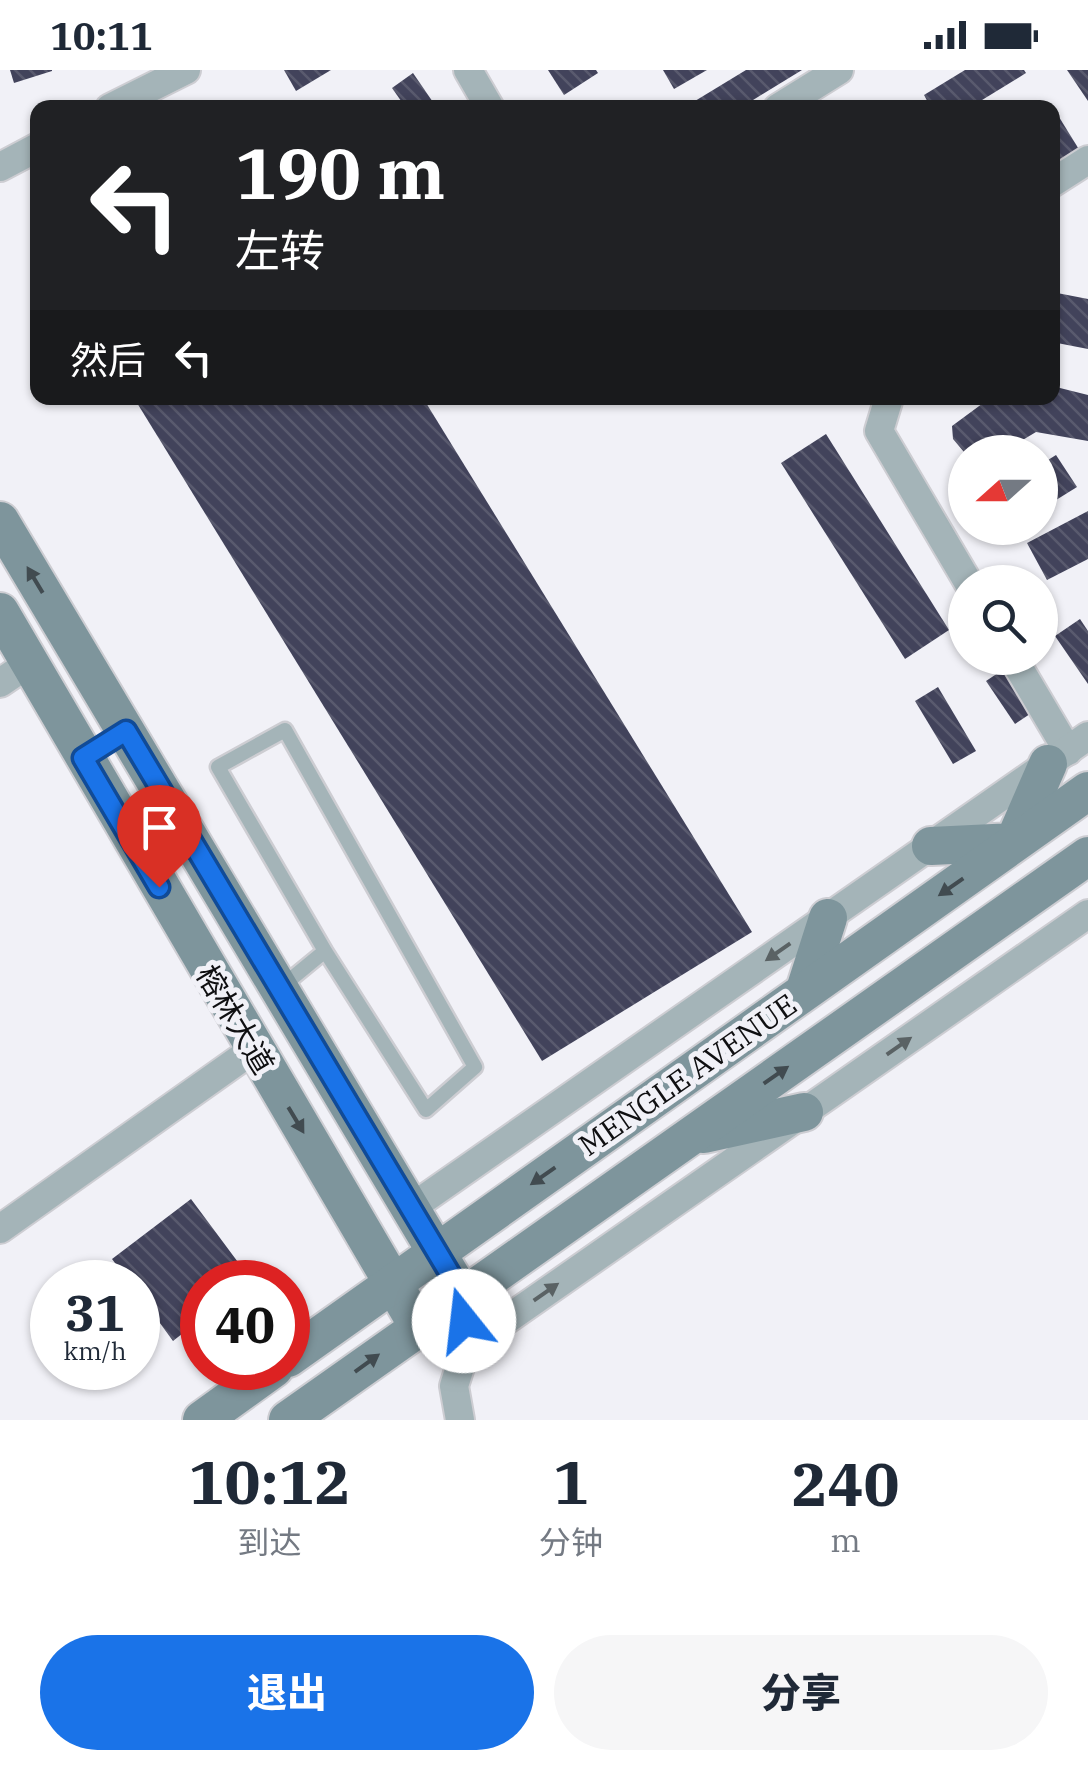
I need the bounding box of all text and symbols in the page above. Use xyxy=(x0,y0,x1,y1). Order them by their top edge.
text: 10:11 xyxy=(50,11,153,60)
text: 190 m xyxy=(235,127,445,218)
icon: left xyxy=(70,140,200,270)
text: 左转 xyxy=(235,221,325,279)
icon: left xyxy=(166,330,221,385)
text: 然后 xyxy=(70,335,146,384)
north arrow xyxy=(948,435,1058,545)
map controls xyxy=(948,435,1058,675)
button: search xyxy=(948,565,1058,675)
one-way arrow xyxy=(27,566,44,594)
pin xyxy=(117,785,202,888)
icon: arrive xyxy=(132,800,187,855)
one-way arrow xyxy=(938,877,964,896)
one-way arrow xyxy=(765,942,792,961)
street label: 榕林大道 xyxy=(188,958,284,1080)
street label: MENGLE AVENUE xyxy=(570,984,804,1164)
one-way arrow xyxy=(885,1037,912,1056)
one-way arrow xyxy=(763,1066,789,1085)
one-way arrow xyxy=(287,1106,304,1134)
one-way arrow xyxy=(529,1165,556,1185)
speed limit sign: 40 xyxy=(180,1260,310,1390)
position arrow xyxy=(412,1269,516,1373)
text: 31 xyxy=(65,1280,125,1345)
one-way arrow xyxy=(533,1283,560,1302)
text: km/h xyxy=(63,1334,127,1367)
one-way arrow xyxy=(354,1354,380,1373)
text: 10:12 xyxy=(188,1442,351,1521)
text: 1 xyxy=(553,1442,589,1521)
text: 240 xyxy=(792,1444,900,1523)
text: m xyxy=(830,1519,861,1561)
text: 到达 xyxy=(238,1521,302,1563)
text: 分钟 xyxy=(539,1521,603,1563)
button: 退出 xyxy=(40,1635,534,1750)
button: 分享 xyxy=(554,1635,1048,1750)

